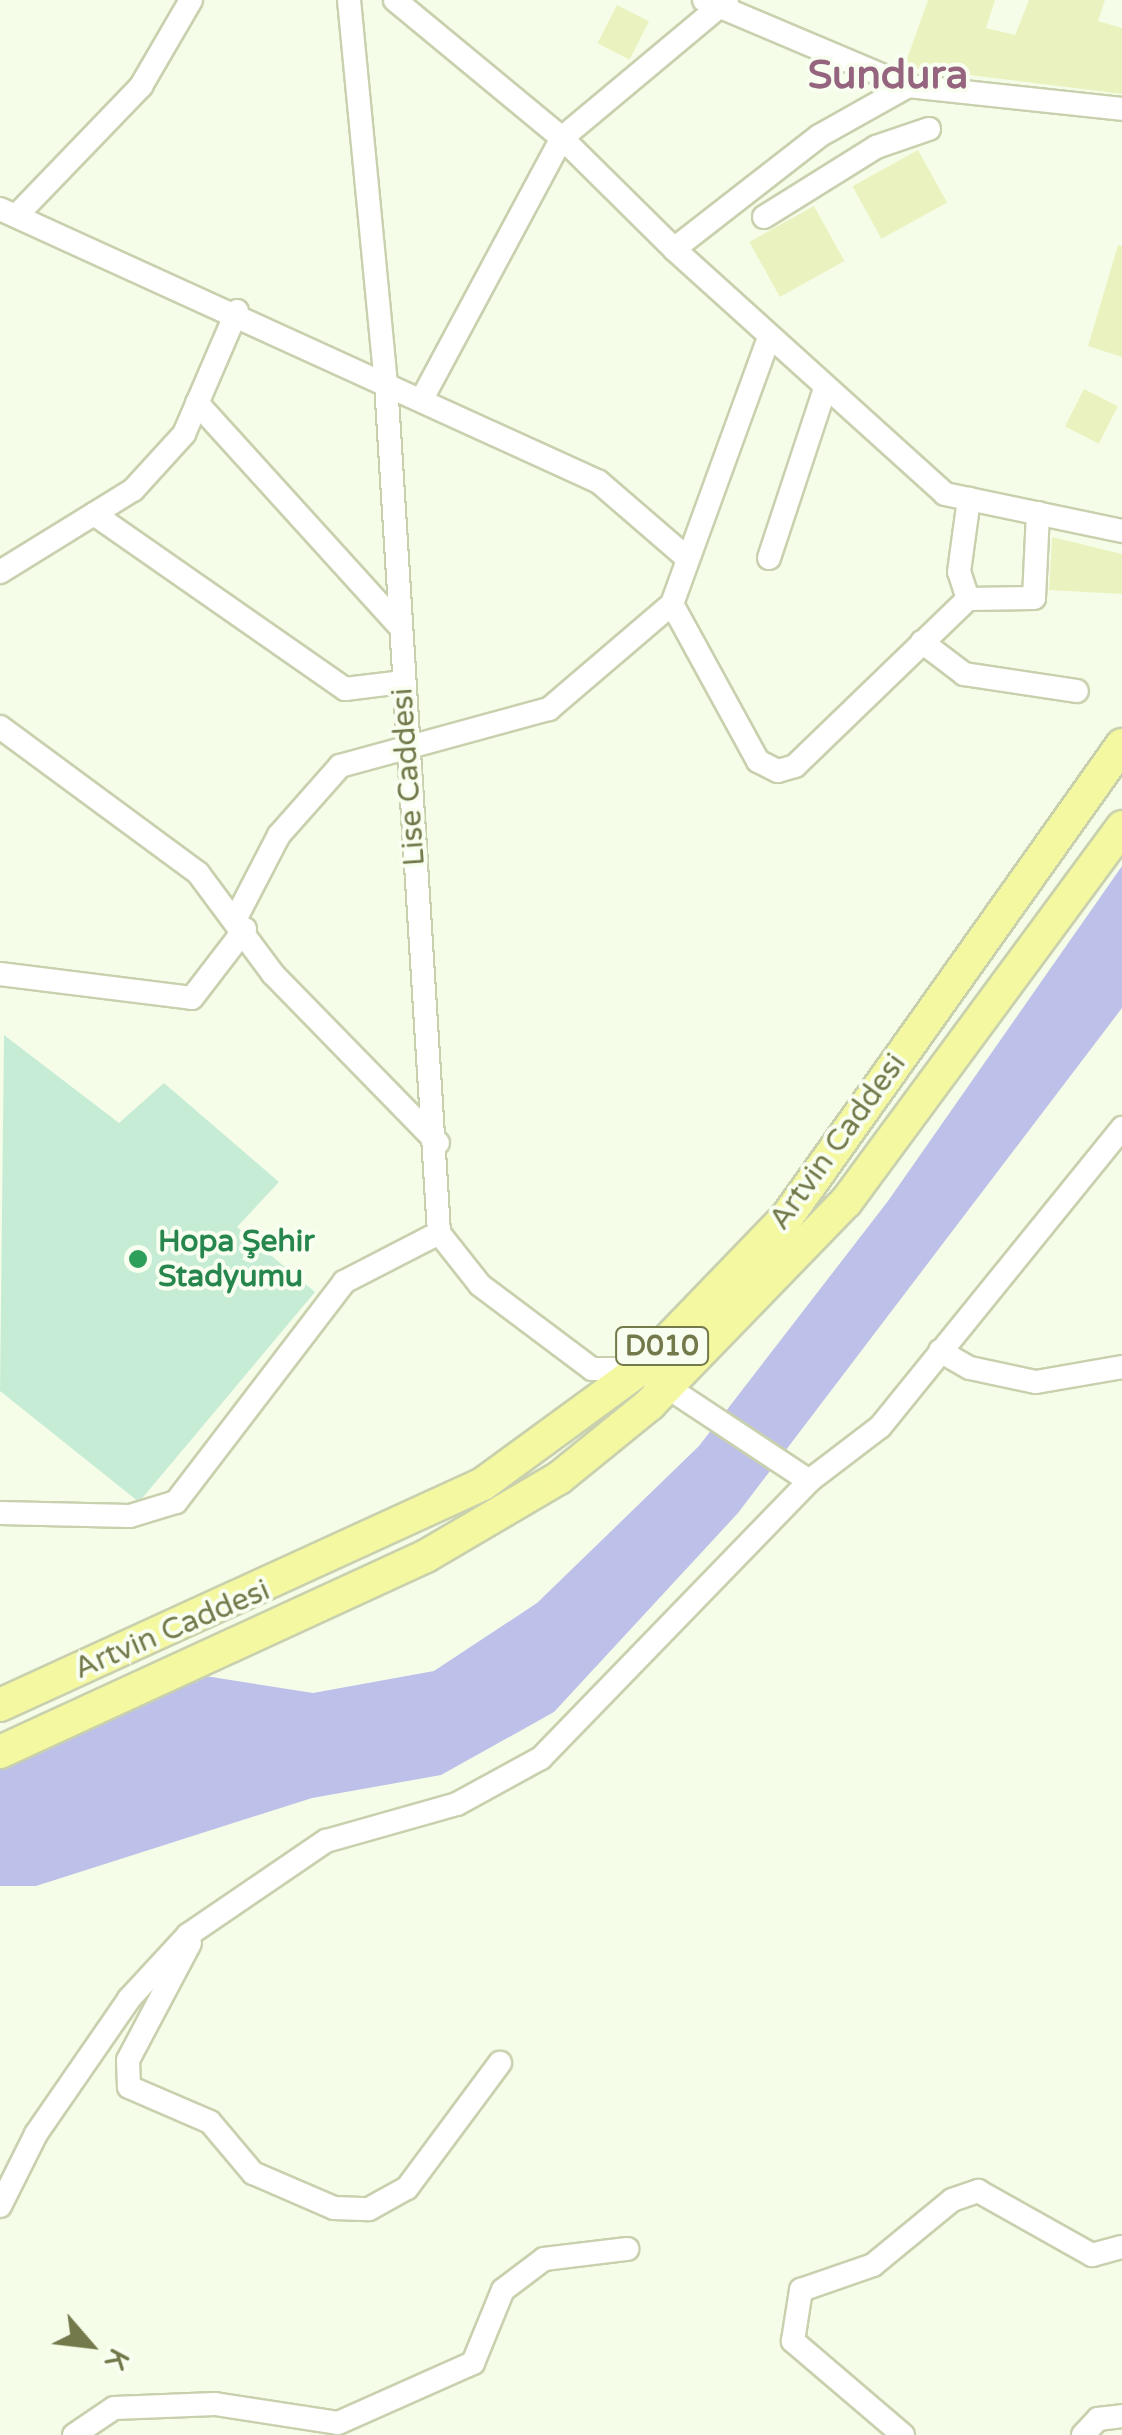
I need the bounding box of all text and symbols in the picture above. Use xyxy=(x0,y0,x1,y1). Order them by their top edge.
district label: Sundura xyxy=(808,51,968,99)
street label: Lise Caddesi xyxy=(385,687,433,867)
street label: Artvin Caddesi xyxy=(762,1047,914,1237)
place label: Hopa Şehir Stadyumu xyxy=(158,1224,315,1294)
marker: Hopa Şehir Stadyumu xyxy=(127,1248,149,1270)
road number: D010 xyxy=(614,1323,710,1369)
street label: Artvin Caddesi xyxy=(69,1573,275,1687)
north arrow xyxy=(40,2295,140,2395)
text: K xyxy=(97,2343,136,2375)

